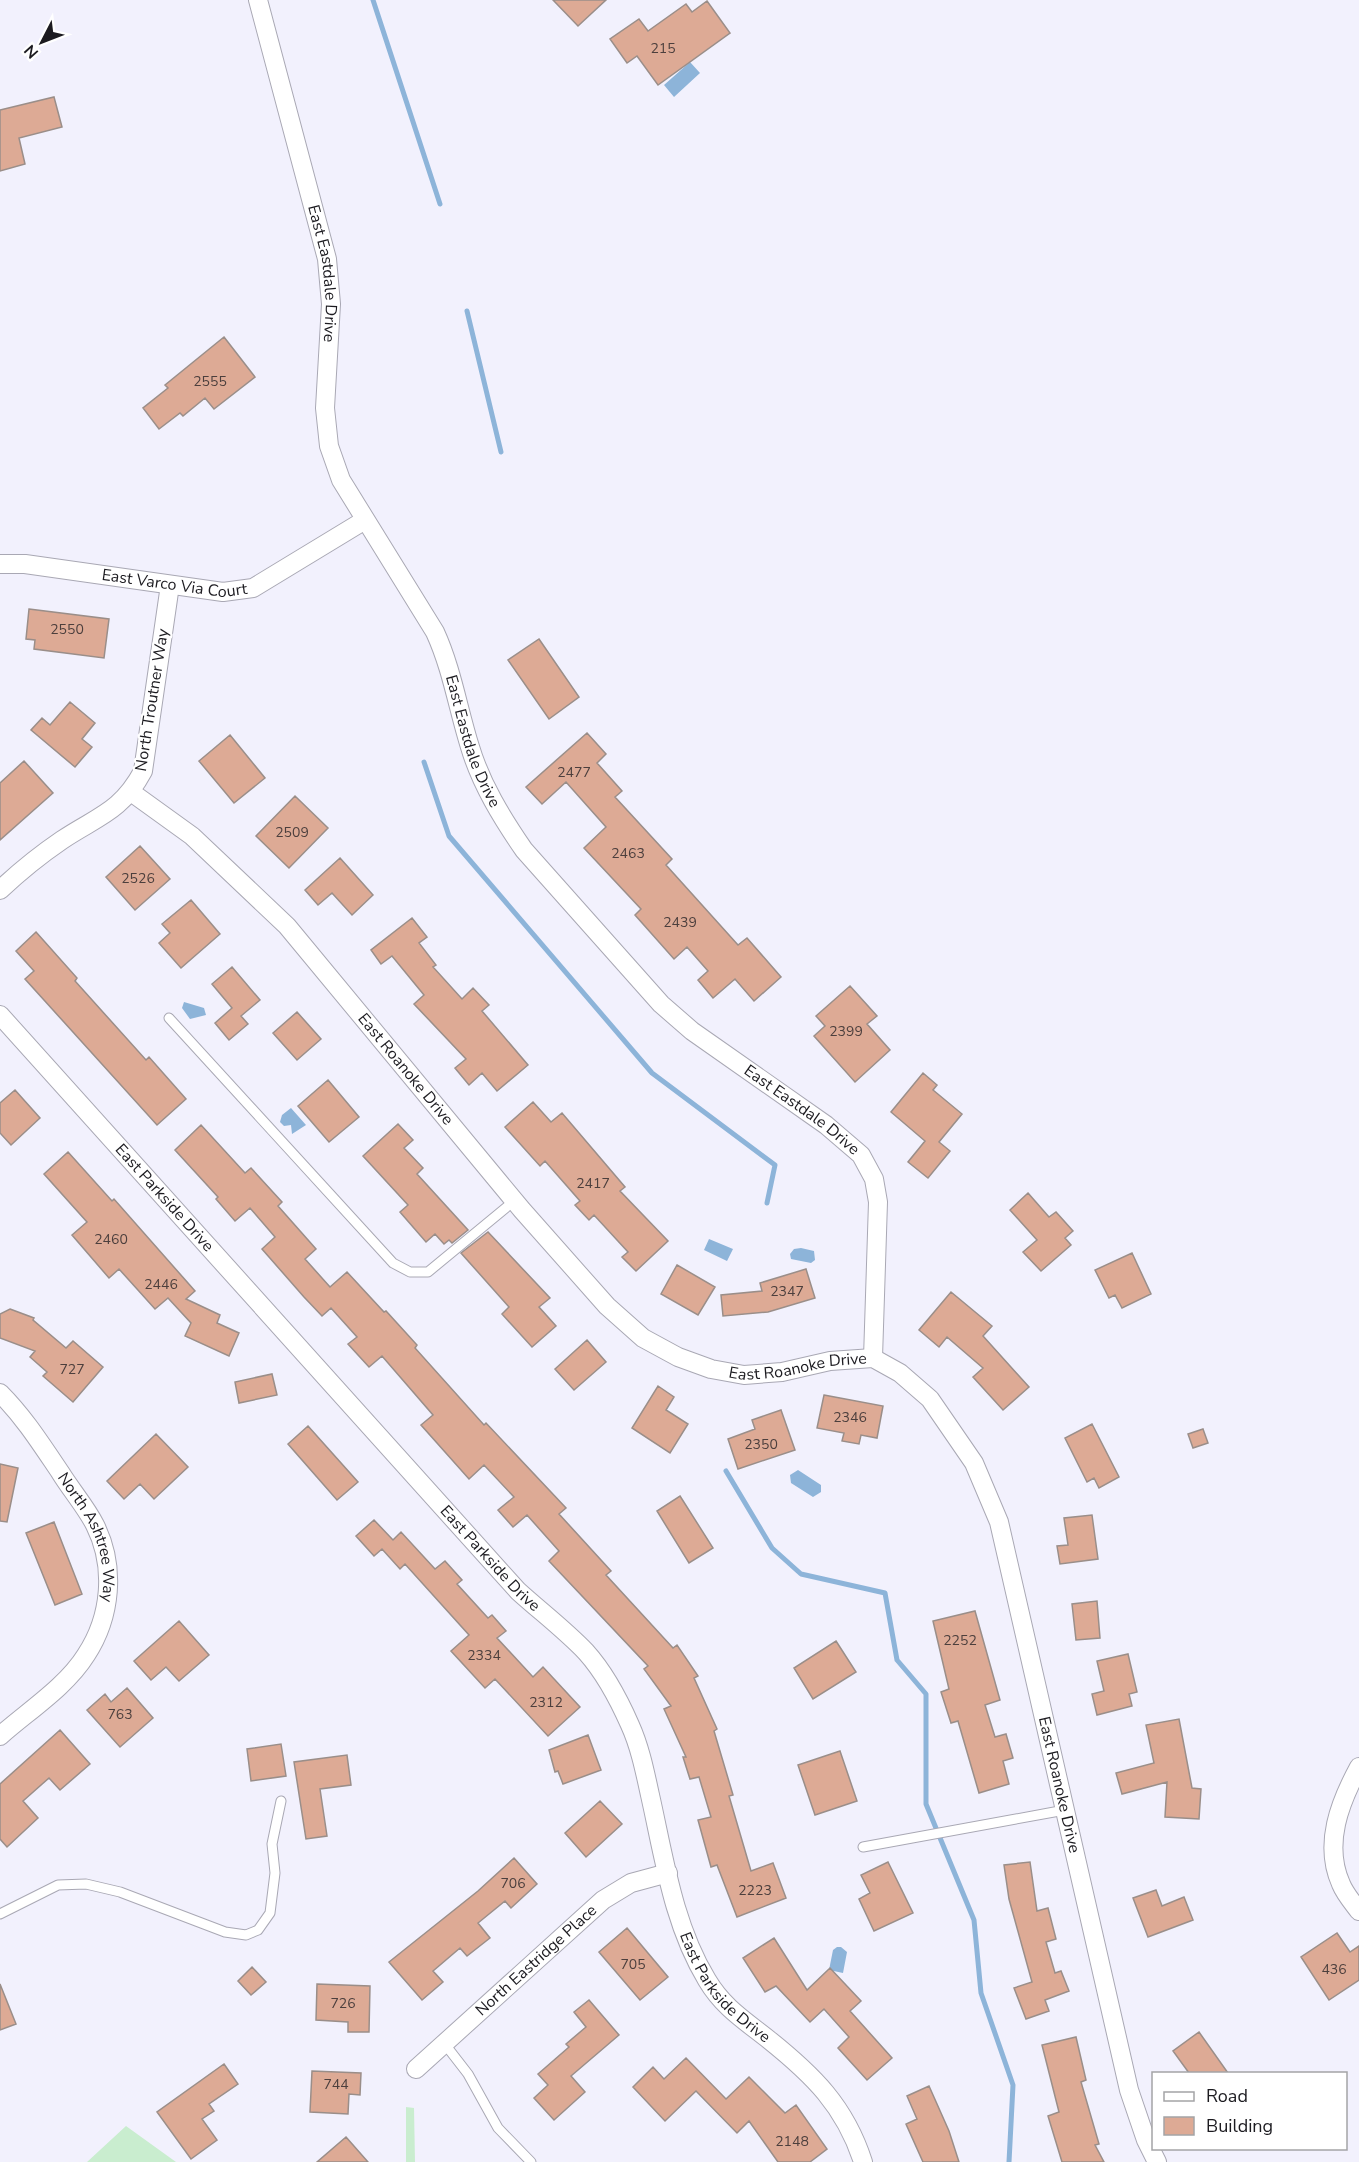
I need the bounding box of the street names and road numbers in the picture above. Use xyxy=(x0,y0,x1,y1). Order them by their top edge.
street label: East Eastdale Drive xyxy=(302,203,342,343)
street label: East Varco Via Court xyxy=(100,564,249,603)
street label: North Troutner Way xyxy=(130,626,174,773)
street label: East Eastdale Drive xyxy=(440,672,506,812)
street label: East Roanoke Drive xyxy=(353,1009,458,1130)
street label: East Eastdale Drive xyxy=(740,1060,864,1160)
street label: East Parkside Drive xyxy=(110,1139,219,1257)
street label: East Roanoke Drive xyxy=(727,1347,867,1386)
street label: North Ashtree Way xyxy=(52,1468,119,1604)
street label: East Parkside Drive xyxy=(435,1501,545,1617)
street label: East Roanoke Drive xyxy=(1033,1714,1085,1855)
street label: North Eastridge Place xyxy=(471,1900,602,2021)
street label: East Parkside Drive xyxy=(674,1929,775,2048)

